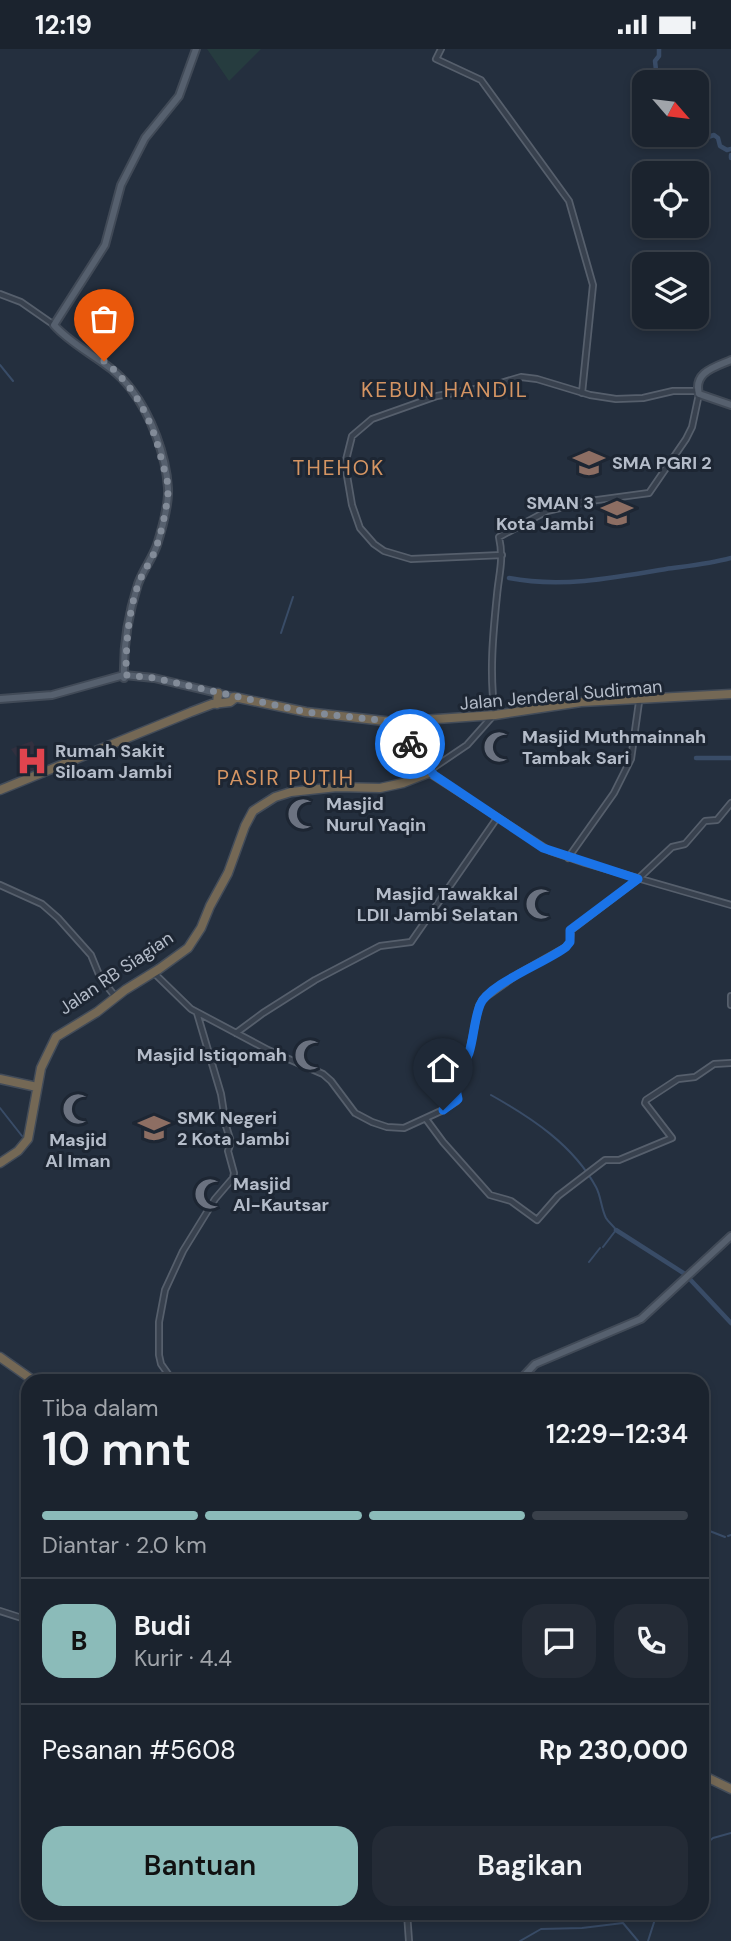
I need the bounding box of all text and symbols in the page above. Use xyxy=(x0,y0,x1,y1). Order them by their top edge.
text: 12:19 xyxy=(35,8,92,42)
north arrow xyxy=(632,70,709,147)
map controls xyxy=(632,70,709,329)
button: locate xyxy=(632,161,709,238)
button: layers xyxy=(632,252,709,329)
pin xyxy=(74,289,134,361)
icon: bag xyxy=(85,300,123,338)
district label: KEBUN HANDIL xyxy=(361,376,529,404)
school or university icon: SMA PGRI 2 xyxy=(572,446,606,480)
place label: SMA PGRI 2 xyxy=(612,451,712,475)
district label: THEHOK xyxy=(293,454,385,482)
place label: SMAN 3 Kota Jambi xyxy=(496,491,594,536)
school or university icon: SMAN 3 Kota Jambi xyxy=(600,496,634,530)
street label: Jalan Jenderal Sudirman xyxy=(459,674,663,716)
courier xyxy=(375,709,445,779)
icon: bike xyxy=(391,725,429,763)
place label: Masjid Muthmainnah Tambak Sari xyxy=(522,725,706,770)
mosque icon: Masjid Muthmainnah Tambak Sari xyxy=(482,730,516,764)
place label: Rumah Sakit Siloam Jambi xyxy=(55,739,172,784)
hospital icon: Rumah Sakit Siloam Jambi xyxy=(15,744,49,778)
district label: PASIR PUTIH xyxy=(217,764,355,792)
place label: Masjid Nurul Yaqin xyxy=(326,792,426,837)
mosque icon: Masjid Nurul Yaqin xyxy=(286,797,320,831)
place label: Masjid Tawakkal LDII Jambi Selatan xyxy=(357,882,518,927)
mosque icon: Masjid Tawakkal LDII Jambi Selatan xyxy=(524,887,558,921)
street label: Jalan RB Siagian xyxy=(54,926,178,1020)
mosque icon: Masjid Istiqomah xyxy=(293,1038,327,1072)
pin xyxy=(413,1038,473,1110)
place label: Masjid Istiqomah xyxy=(137,1043,287,1067)
icon: home xyxy=(424,1049,462,1087)
mosque icon: Masjid Al Iman xyxy=(61,1092,95,1126)
place label: SMK Negeri 2 Kota Jambi xyxy=(177,1106,290,1151)
school or university icon: SMK Negeri 2 Kota Jambi xyxy=(137,1111,171,1145)
place label: Masjid Al Iman xyxy=(45,1128,111,1173)
place label: Masjid Al-Kautsar xyxy=(233,1172,329,1217)
mosque icon: Masjid Al-Kautsar xyxy=(193,1177,227,1211)
text: Tiba dalam xyxy=(42,1393,159,1423)
text: 12:29–12:34 xyxy=(546,1417,688,1451)
text: 10 mnt xyxy=(42,1419,191,1479)
text: Diantar · 2.0 km xyxy=(42,1530,207,1560)
button: chat xyxy=(522,1604,596,1678)
button: phone xyxy=(614,1604,688,1678)
text: Budi xyxy=(134,1609,191,1643)
text: B xyxy=(71,1624,87,1658)
text: Kurir · 4.4 xyxy=(134,1643,232,1673)
text: Pesanan #5608 xyxy=(42,1733,236,1767)
text: Rp 230,000 xyxy=(539,1733,688,1767)
button: Bantuan xyxy=(42,1826,358,1906)
button: Bagikan xyxy=(372,1826,688,1906)

